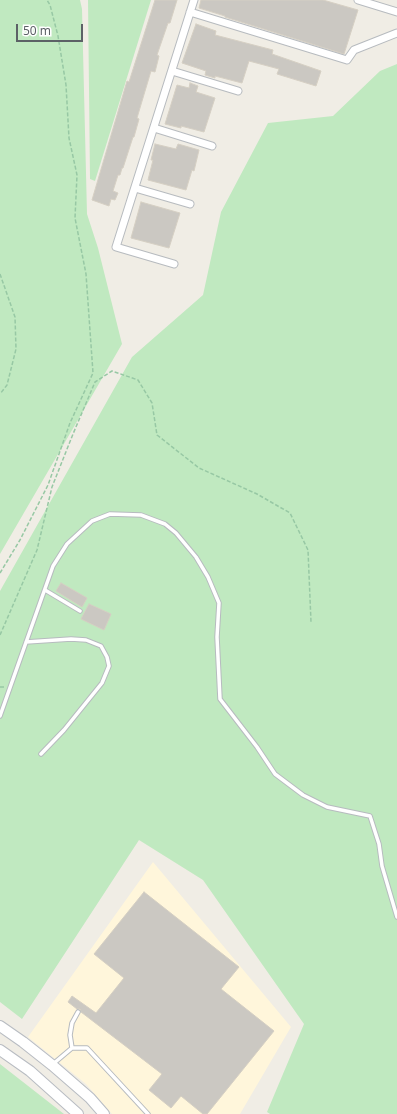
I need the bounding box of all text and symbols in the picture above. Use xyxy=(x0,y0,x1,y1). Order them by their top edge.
scale bar xyxy=(18,16,85,42)
text: 50 m xyxy=(23,22,51,39)

